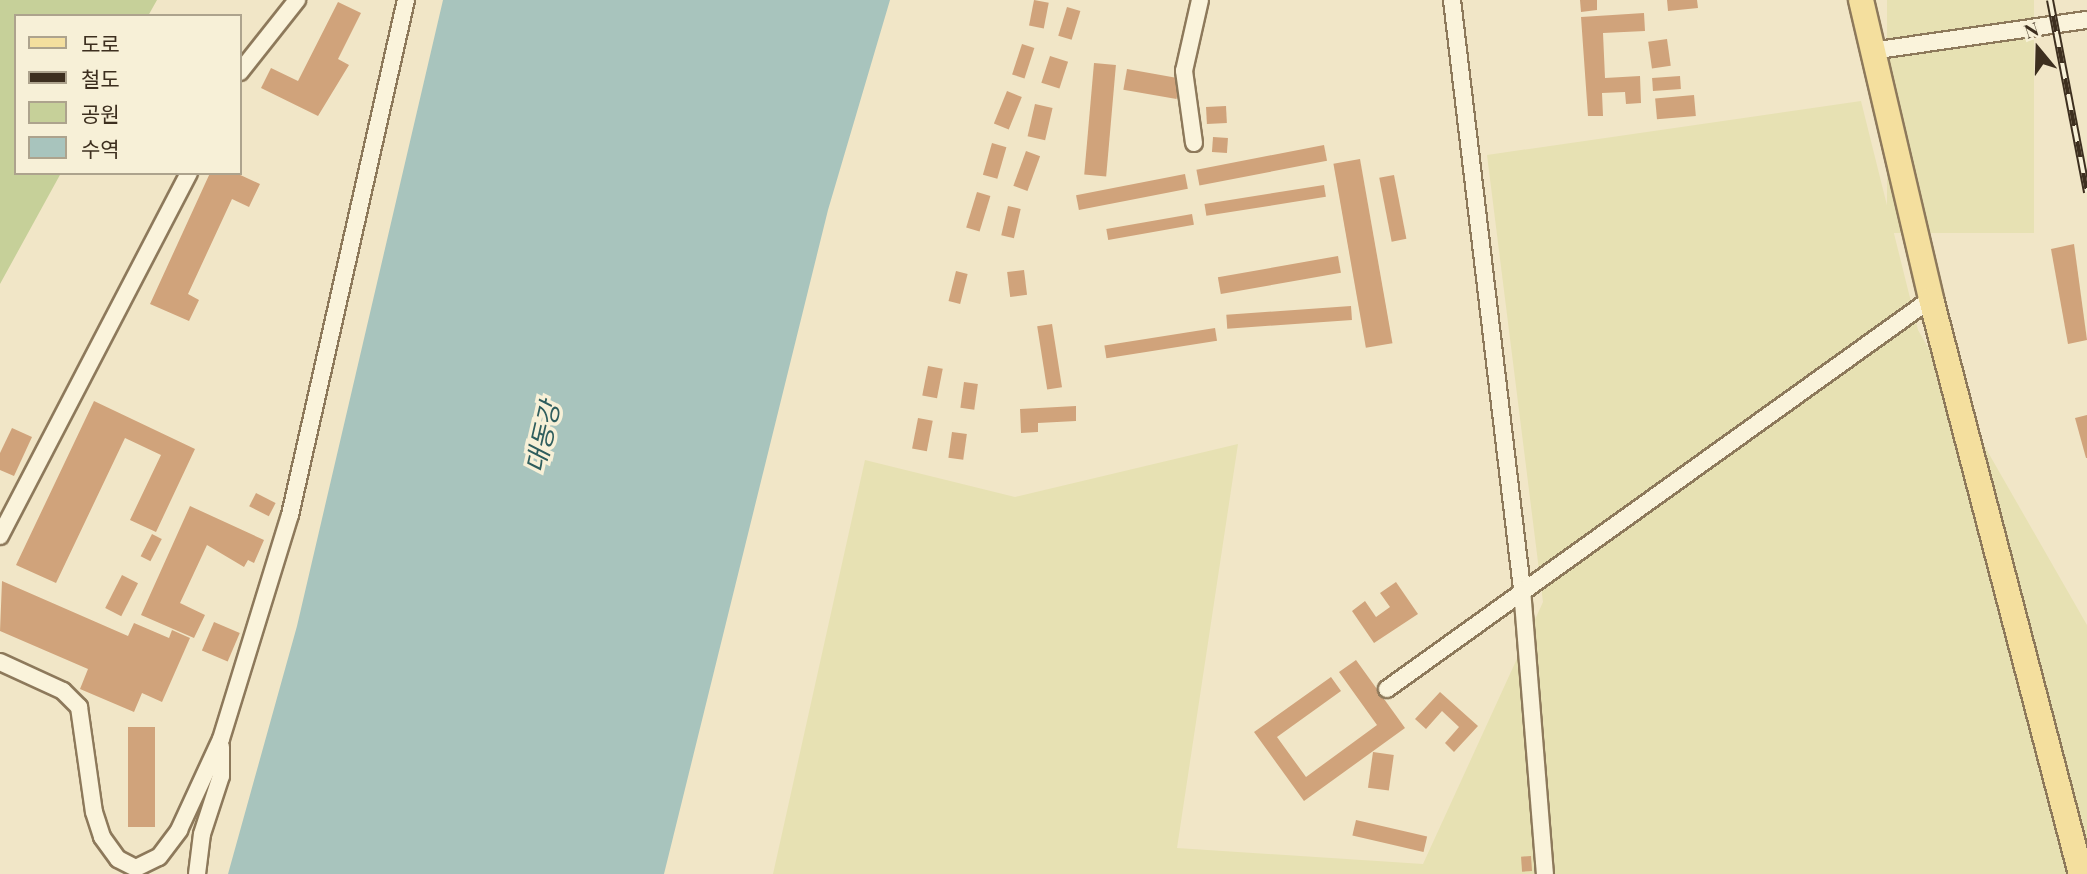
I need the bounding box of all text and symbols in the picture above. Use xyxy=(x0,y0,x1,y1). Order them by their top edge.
legend xyxy=(14,14,242,175)
north arrow xyxy=(2003,14,2073,84)
text: N xyxy=(2020,15,2042,44)
text: 도로 xyxy=(81,29,120,57)
text: 철도 xyxy=(81,64,120,92)
text: 공원 xyxy=(81,99,120,127)
text: 수역 xyxy=(81,134,120,162)
water label: 대동강 xyxy=(519,399,565,475)

